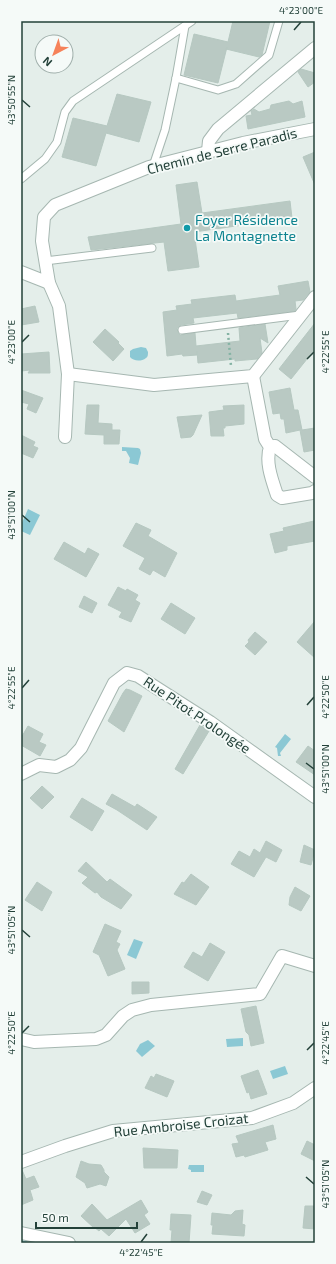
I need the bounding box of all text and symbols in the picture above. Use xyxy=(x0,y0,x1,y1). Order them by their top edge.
text: 4°23'00"E xyxy=(279,4,324,16)
north arrow xyxy=(34,34,74,74)
text: N xyxy=(40,54,54,69)
text: 43°50'55"N xyxy=(5,75,17,125)
street label: Chemin de Serre Paradis xyxy=(145,124,299,177)
place label: Foyer Résidence La Montagnette xyxy=(195,211,298,244)
marker: Foyer Résidence La Montagnette xyxy=(182,223,192,233)
text: 4°23'00"E xyxy=(5,319,17,364)
text: 4°22'55"E xyxy=(319,330,331,373)
text: 43°51'00"N xyxy=(5,490,17,540)
text: 4°22'55"E xyxy=(5,666,17,709)
street label: Rue Pitot Prolongée xyxy=(141,672,254,757)
text: 4°22'50"E xyxy=(319,675,331,719)
text: 43°51'00"N xyxy=(319,744,331,794)
text: 43°51'05"N xyxy=(5,906,17,954)
text: 4°22'50"E xyxy=(5,1011,17,1055)
text: 4°22'45"E xyxy=(319,1021,331,1065)
street label: Rue Ambroise Croizat xyxy=(113,1109,249,1140)
text: 43°51'05"N xyxy=(319,1160,331,1208)
scale bar xyxy=(36,1204,137,1230)
text: 50 m xyxy=(42,1210,69,1224)
text: 4°22'45"E xyxy=(119,1246,163,1258)

